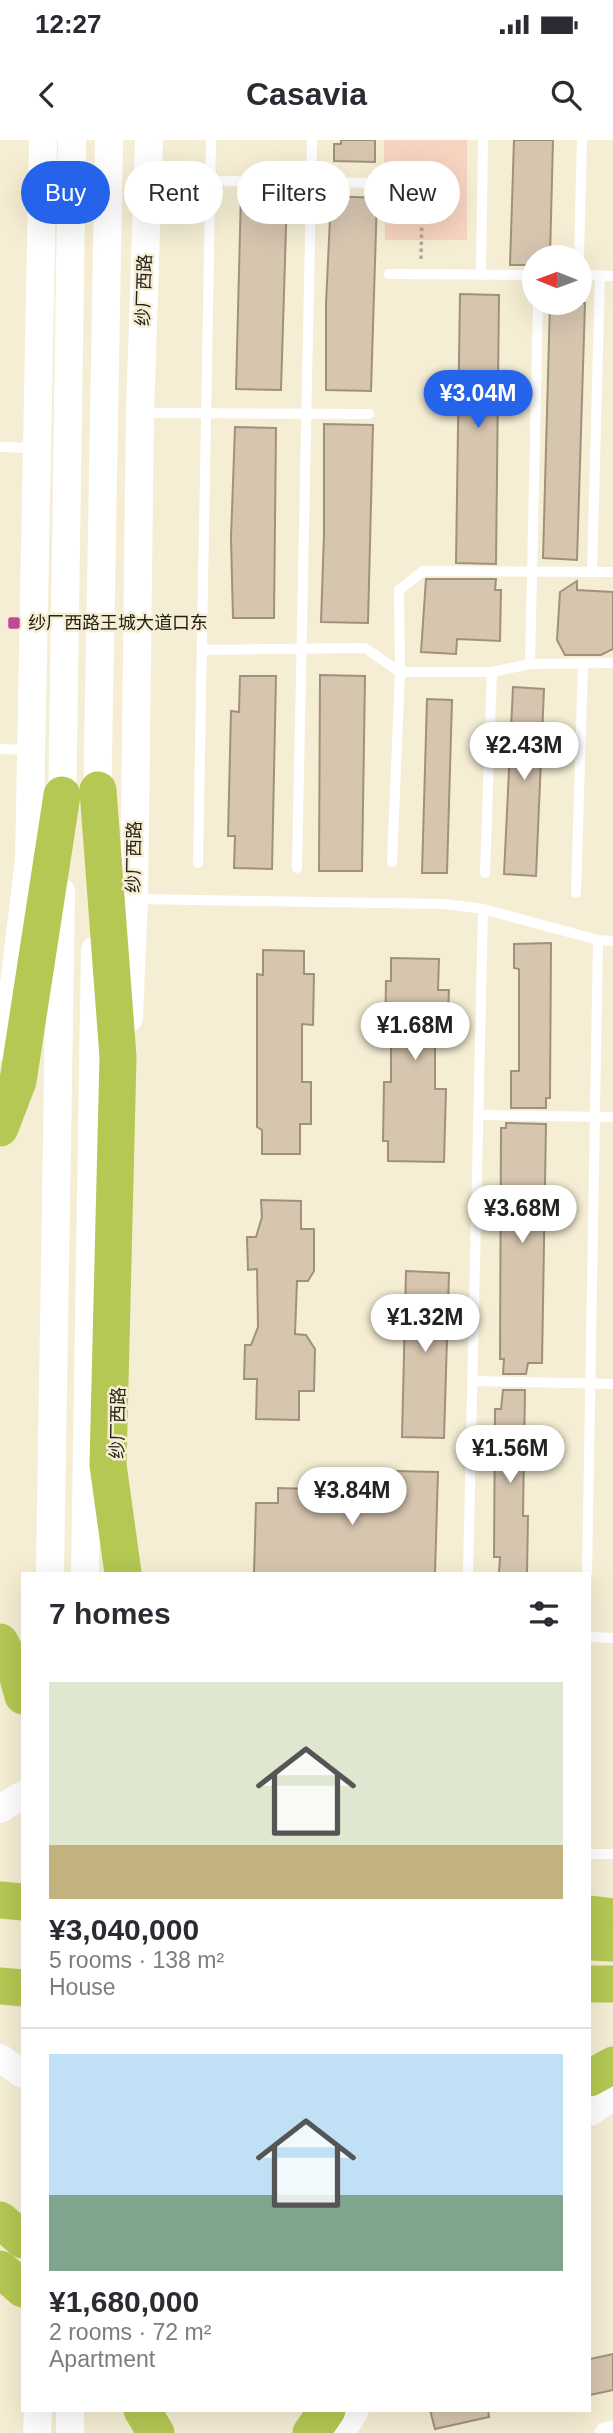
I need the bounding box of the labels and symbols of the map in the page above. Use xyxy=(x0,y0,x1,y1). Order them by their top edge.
north arrow xyxy=(522,245,592,315)
street label: 纱厂西路 xyxy=(133,254,155,326)
pin: ¥3.04M xyxy=(421,370,535,430)
place label: 纱厂西路王城大道口东 xyxy=(28,613,208,633)
marker: 纱厂西路王城大道口东 xyxy=(6,615,22,631)
pin: ¥2.43M xyxy=(467,722,581,782)
street label: 纱厂西路 xyxy=(123,821,145,893)
pin: ¥1.68M xyxy=(358,1002,472,1062)
pin: ¥3.68M xyxy=(465,1186,579,1245)
pin: ¥1.32M xyxy=(368,1294,482,1354)
street label: 纱厂西路 xyxy=(107,1387,129,1459)
pin: ¥1.56M xyxy=(453,1426,567,1485)
pin: ¥3.84M xyxy=(295,1468,409,1527)

